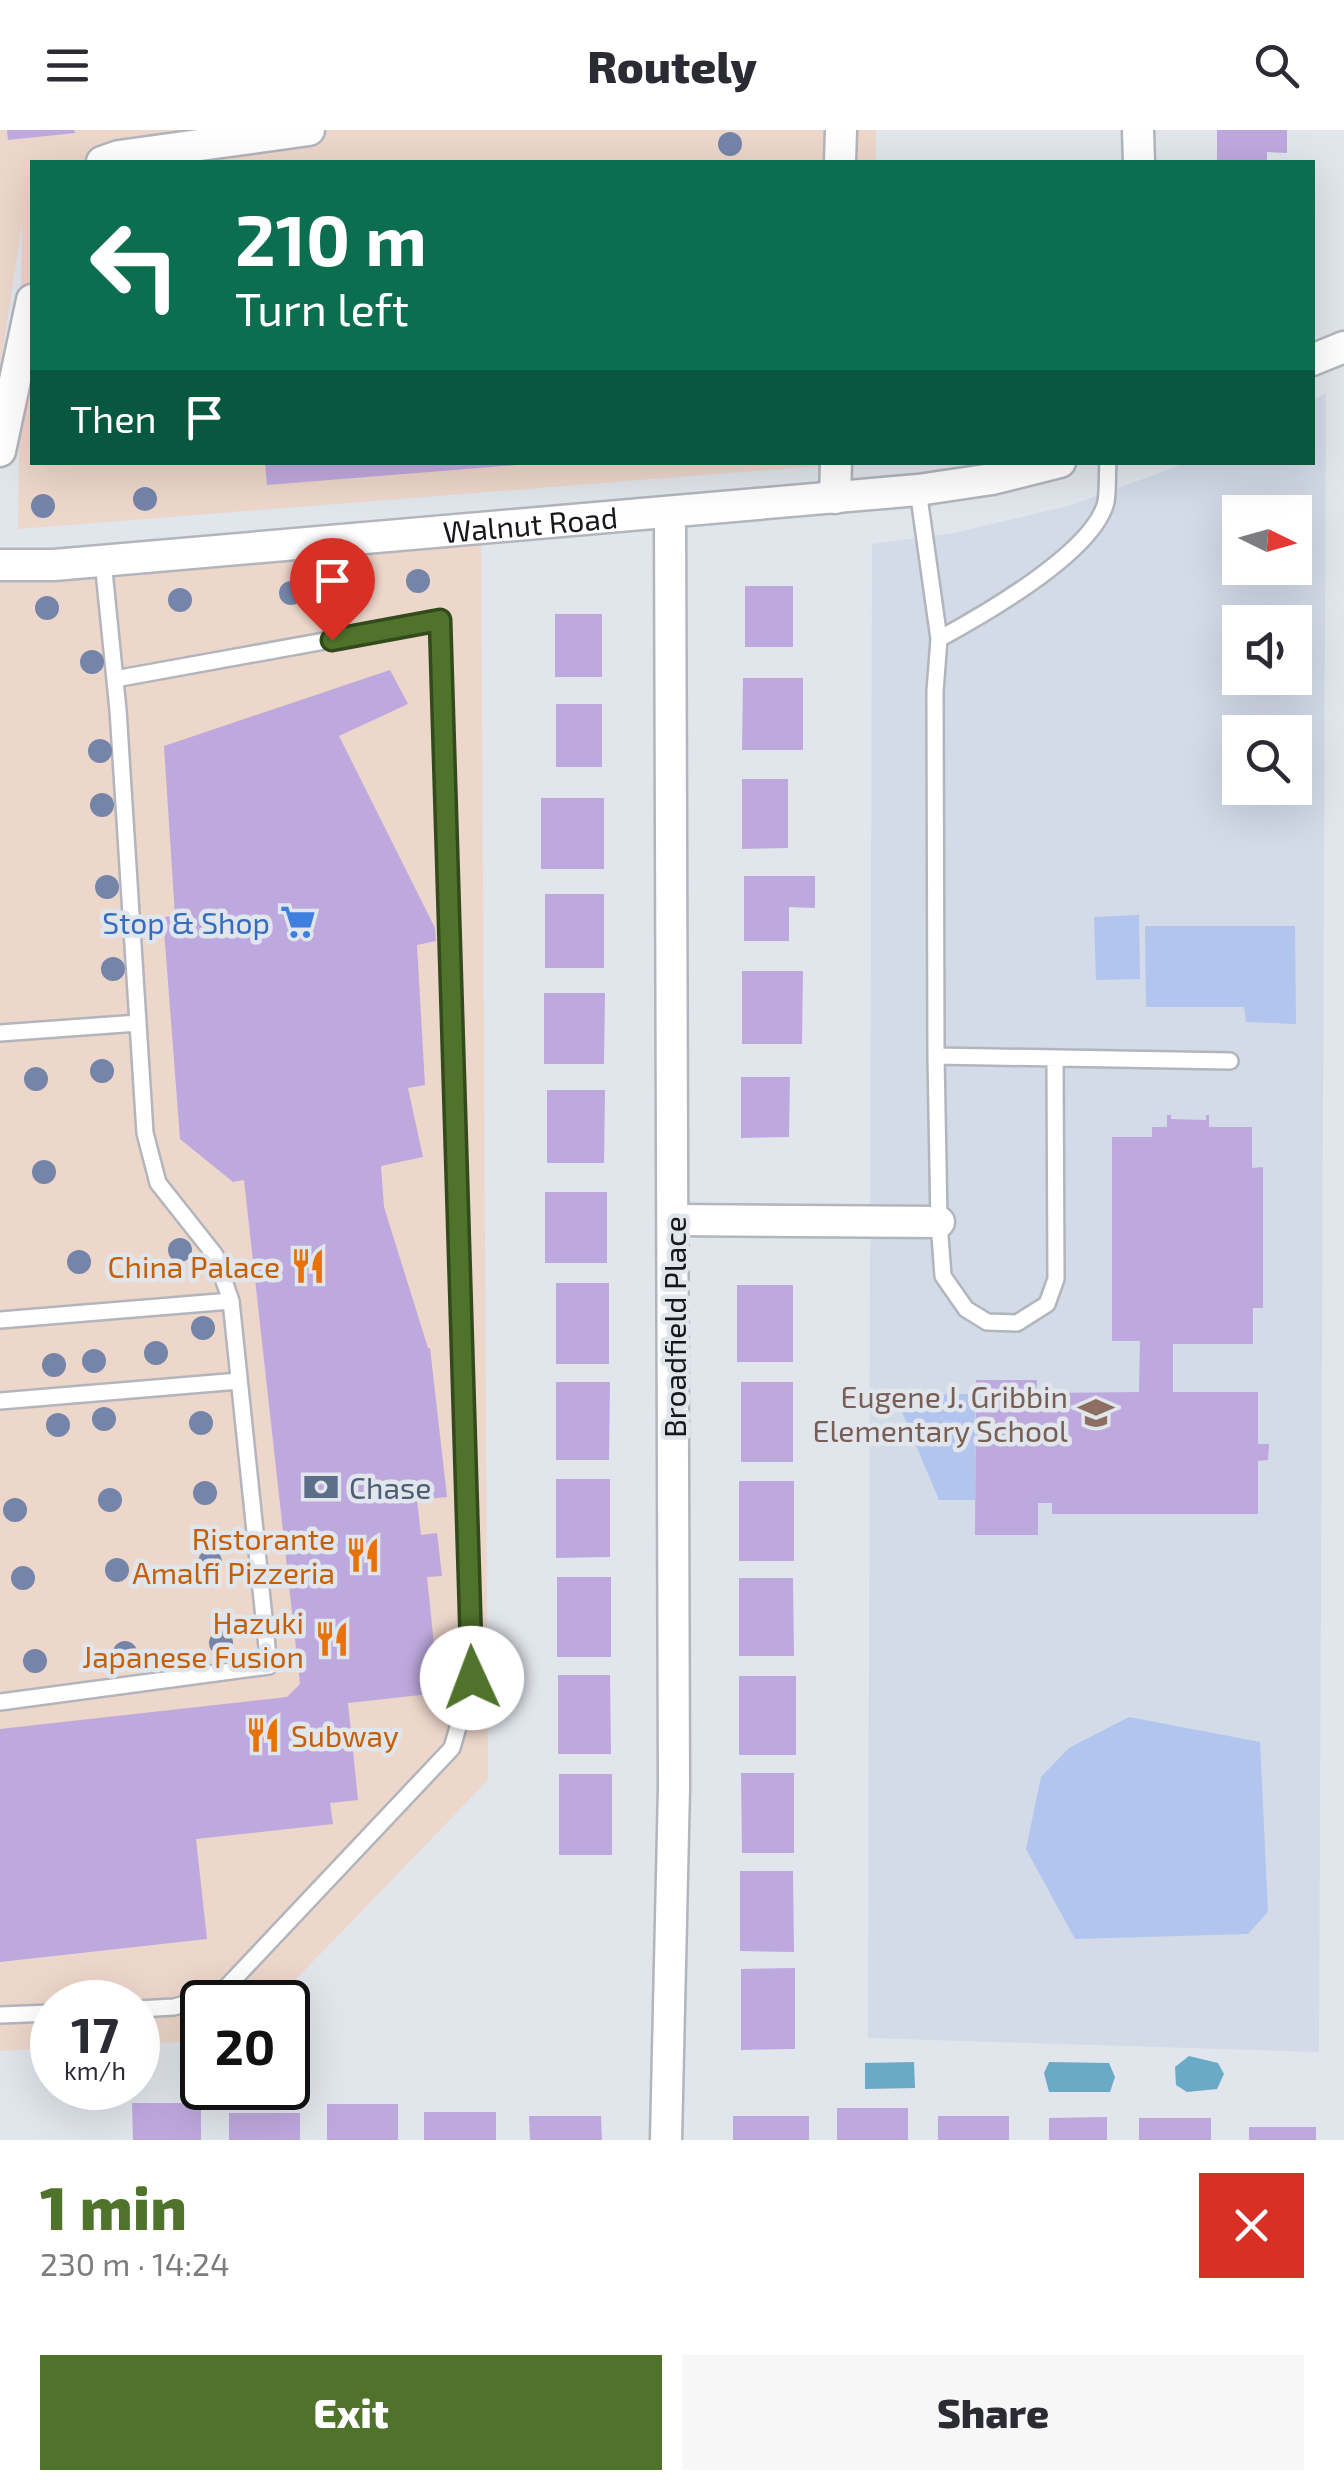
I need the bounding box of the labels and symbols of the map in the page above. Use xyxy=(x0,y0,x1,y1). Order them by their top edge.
north arrow xyxy=(1222,495,1312,585)
street label: Walnut Road xyxy=(441,498,619,549)
pin xyxy=(290,538,375,641)
supermarket icon: Stop & Shop xyxy=(279,903,317,941)
place label: Stop & Shop xyxy=(102,904,270,940)
street label: Broadfield Place xyxy=(656,1216,692,1438)
restaurant icon: China Palace xyxy=(289,1247,327,1285)
place label: China Palace xyxy=(107,1248,280,1284)
place label: Eugene J. Gribbin Elementary School xyxy=(813,1378,1068,1448)
school or university icon: Eugene J. Gribbin Elementary School xyxy=(1077,1394,1115,1432)
bank icon: Chase xyxy=(302,1468,340,1506)
place label: Chase xyxy=(349,1469,431,1505)
place label: Ristorante Amalfi Pizzeria xyxy=(132,1520,335,1590)
restaurant icon: Ristorante Amalfi Pizzeria xyxy=(344,1536,382,1574)
place label: Hazuki Japanese Fusion xyxy=(82,1604,304,1674)
restaurant icon: Hazuki Japanese Fusion xyxy=(313,1620,351,1658)
position arrow xyxy=(420,1626,524,1730)
restaurant icon: Subway xyxy=(244,1716,282,1754)
place label: Subway xyxy=(291,1717,399,1753)
speed limit sign: 20 xyxy=(180,1980,310,2110)

